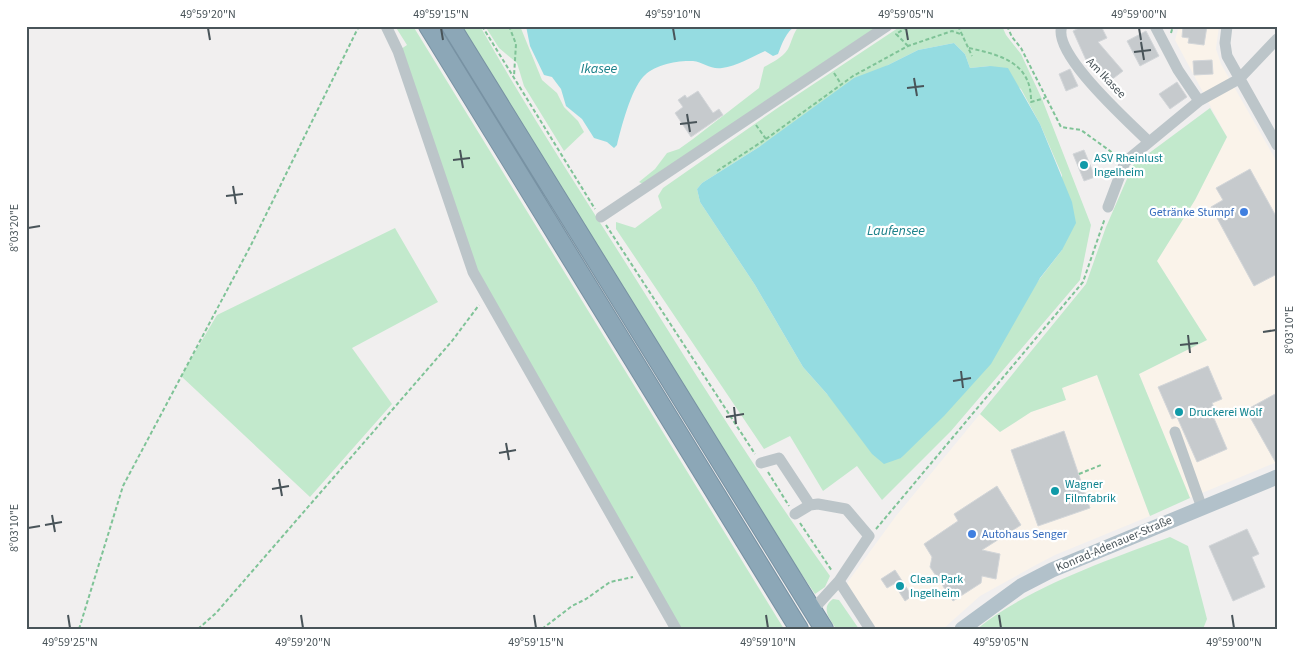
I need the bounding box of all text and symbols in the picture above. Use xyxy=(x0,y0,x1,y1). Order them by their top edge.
text: 49°59'20"N xyxy=(180,6,236,23)
text: 49°59'15"N xyxy=(413,6,469,23)
text: 49°59'10"N xyxy=(645,6,701,23)
text: 49°59'05"N xyxy=(878,6,934,23)
text: 49°59'00"N xyxy=(1111,6,1167,23)
street label: Am Ikasee xyxy=(1082,54,1130,102)
water label: Ikasee xyxy=(581,59,618,79)
place label: ASV Rheinlust Ingelheim xyxy=(1094,150,1163,181)
marker: ASV Rheinlust Ingelheim xyxy=(1078,159,1090,171)
text: 8°03'20"E xyxy=(6,204,23,252)
place label: Getränke Stumpf xyxy=(1149,204,1234,221)
marker: Getränke Stumpf xyxy=(1238,206,1250,218)
water label: Laufensee xyxy=(867,221,925,241)
text: 8°03'10"E xyxy=(1281,306,1298,354)
place label: Druckerei Wolf xyxy=(1189,404,1263,421)
marker: Druckerei Wolf xyxy=(1173,406,1185,418)
place label: Wagner Filmfabrik xyxy=(1065,476,1116,507)
marker: Wagner Filmfabrik xyxy=(1049,485,1061,497)
text: 8°03'10"E xyxy=(6,504,23,552)
street label: Konrad-Adenauer-Straße xyxy=(1053,512,1175,576)
place label: Autohaus Senger xyxy=(982,526,1068,543)
marker: Autohaus Senger xyxy=(966,528,978,540)
place label: Clean Park Ingelheim xyxy=(910,571,963,602)
marker: Clean Park Ingelheim xyxy=(894,580,906,592)
text: 49°59'25"N xyxy=(42,634,98,651)
text: 49°59'20"N xyxy=(275,634,331,651)
text: 49°59'15"N xyxy=(508,634,564,651)
text: 49°59'10"N xyxy=(740,634,796,651)
text: 49°59'05"N xyxy=(973,634,1029,651)
text: 49°59'00"N xyxy=(1206,634,1262,651)

